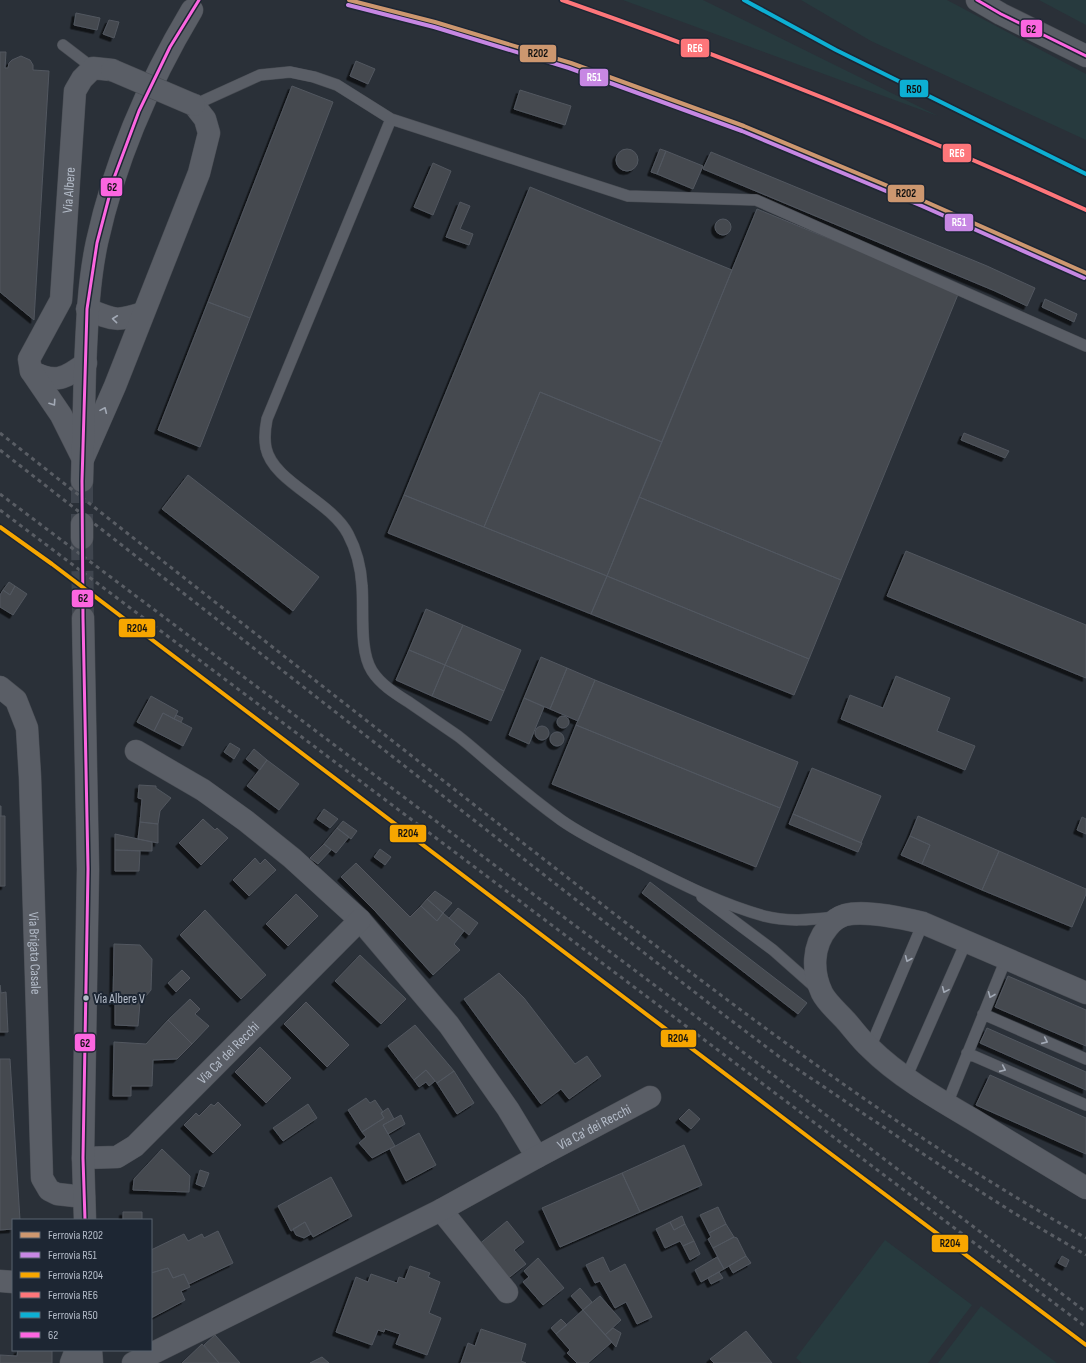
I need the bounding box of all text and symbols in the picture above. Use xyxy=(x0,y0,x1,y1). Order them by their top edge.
line badge: 62 xyxy=(1020,19,1043,38)
text: 62 xyxy=(1026,23,1036,36)
line badge: RE6 xyxy=(680,38,710,58)
text: RE6 xyxy=(687,42,703,55)
line badge: R202 xyxy=(519,44,557,63)
text: R202 xyxy=(528,47,548,60)
line badge: R51 xyxy=(579,68,609,87)
text: R51 xyxy=(587,71,602,84)
line badge: R50 xyxy=(899,79,929,98)
text: R50 xyxy=(906,83,922,96)
line badge: RE6 xyxy=(942,143,972,163)
text: RE6 xyxy=(949,147,965,160)
street label: Via Albere xyxy=(59,166,79,214)
line badge: 62 xyxy=(100,177,123,197)
text: 62 xyxy=(107,181,117,194)
line badge: R202 xyxy=(887,184,925,203)
text: R202 xyxy=(896,187,916,200)
line badge: R51 xyxy=(944,213,974,232)
text: R51 xyxy=(952,216,967,229)
one-way arrow xyxy=(112,314,118,323)
one-way arrow xyxy=(48,399,55,406)
one-way arrow xyxy=(99,407,107,415)
line badge: 62 xyxy=(71,589,94,608)
text: 62 xyxy=(78,592,88,605)
line badge: R204 xyxy=(118,618,156,638)
text: R204 xyxy=(127,622,147,635)
line badge: R204 xyxy=(389,824,427,843)
text: R204 xyxy=(398,827,418,840)
street label: Via Brigata Casale xyxy=(25,912,45,995)
one-way arrow xyxy=(904,955,912,962)
one-way arrow xyxy=(941,987,949,994)
place label: Via Albere V xyxy=(94,991,145,1007)
one-way arrow xyxy=(988,991,996,998)
marker: Via Albere V xyxy=(81,993,91,1003)
street label: Via Ca' dei Recchi xyxy=(194,1018,263,1088)
line badge: R204 xyxy=(660,1029,697,1048)
text: R204 xyxy=(668,1032,688,1045)
line badge: 62 xyxy=(74,1033,96,1052)
one-way arrow xyxy=(1040,1036,1048,1044)
text: 62 xyxy=(80,1037,90,1050)
one-way arrow xyxy=(999,1064,1006,1072)
street label: Via Ca' dei Recchi xyxy=(554,1101,634,1154)
legend xyxy=(12,1219,152,1351)
text: Ferrovia R202 xyxy=(48,1228,103,1243)
line badge: R204 xyxy=(931,1234,969,1253)
text: R204 xyxy=(940,1237,960,1250)
text: Ferrovia R51 xyxy=(48,1248,98,1263)
text: Ferrovia R204 xyxy=(48,1268,103,1283)
text: Ferrovia RE6 xyxy=(48,1288,98,1303)
text: Ferrovia R50 xyxy=(48,1308,98,1323)
text: 62 xyxy=(48,1328,58,1343)

